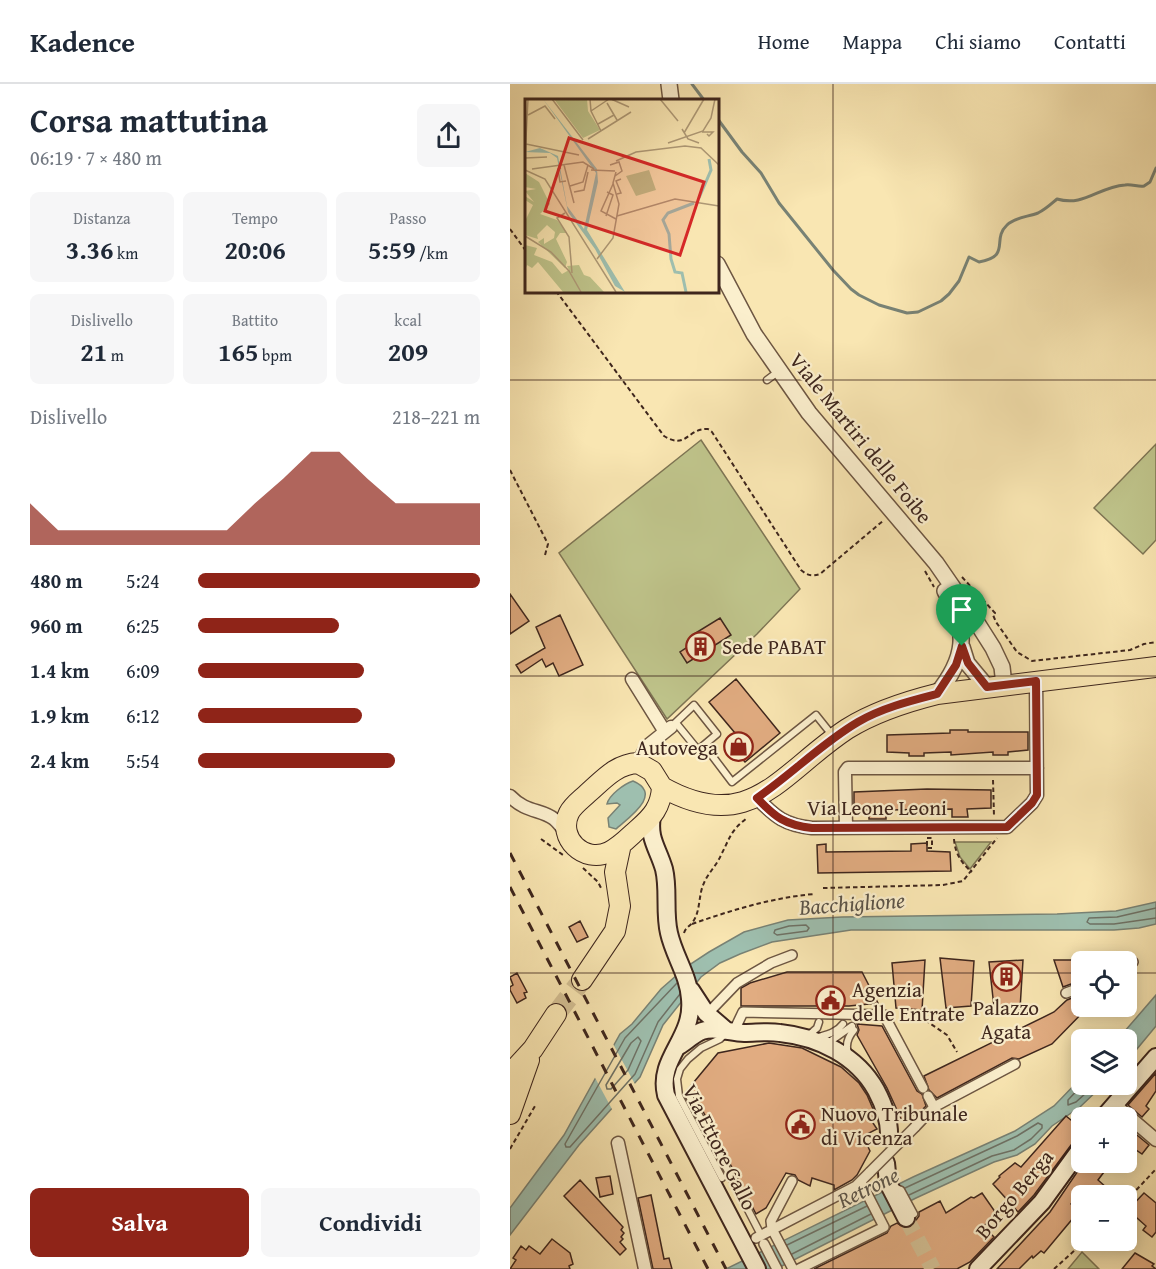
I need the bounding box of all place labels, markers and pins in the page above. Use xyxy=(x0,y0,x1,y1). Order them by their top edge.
pin xyxy=(936,584,987,646)
building icon: Sede PABAT xyxy=(685,630,717,662)
place label: Sede PABAT xyxy=(722,631,826,662)
shop icon: Autovega xyxy=(723,731,755,763)
place label: Autovega xyxy=(636,732,718,763)
building icon: Palazzo Agata xyxy=(990,960,1022,992)
place label: Agenzia delle Entrate xyxy=(852,974,965,1029)
public building icon: Agenzia delle Entrate xyxy=(815,985,847,1017)
place label: Palazzo Agata xyxy=(973,992,1039,1047)
place label: Nuovo Tribunale di Vicenza xyxy=(821,1098,968,1153)
public building icon: Nuovo Tribunale di Vicenza xyxy=(784,1109,816,1141)

